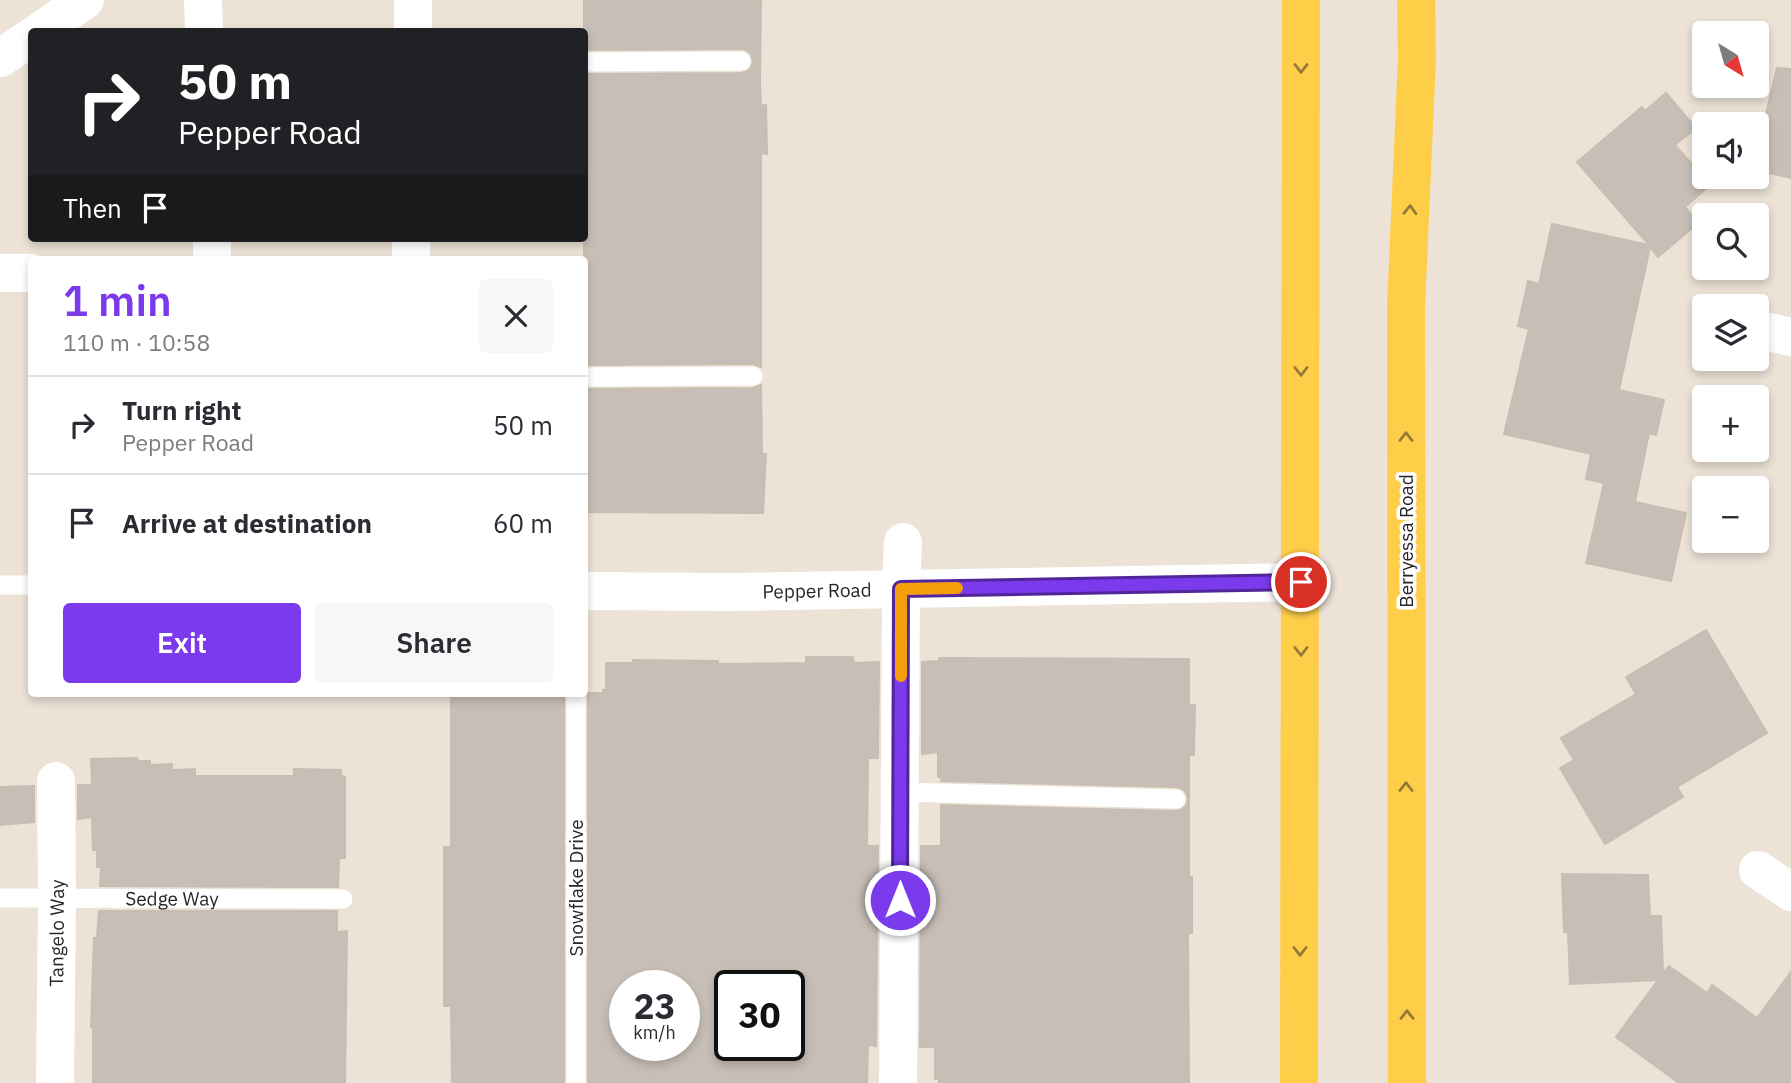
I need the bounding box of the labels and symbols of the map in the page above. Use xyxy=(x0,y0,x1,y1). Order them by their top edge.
north arrow xyxy=(1692,21,1769,98)
one-way arrow xyxy=(1293,63,1309,74)
one-way arrow xyxy=(1403,204,1418,215)
one-way arrow xyxy=(1293,366,1309,376)
one-way arrow xyxy=(1398,432,1414,442)
street label: Berryessa Road xyxy=(1394,474,1418,608)
pin xyxy=(1271,552,1331,612)
street label: Pepper Road xyxy=(762,578,872,603)
one-way arrow xyxy=(1293,646,1309,656)
one-way arrow xyxy=(1398,782,1414,792)
street label: Snowflake Drive xyxy=(564,819,588,957)
position arrow xyxy=(863,863,937,937)
street label: Tangelo Way xyxy=(44,879,69,987)
street label: Sedge Way xyxy=(125,886,219,911)
one-way arrow xyxy=(1292,946,1308,956)
speed limit sign: 30 xyxy=(714,970,805,1061)
one-way arrow xyxy=(1399,1009,1415,1020)

